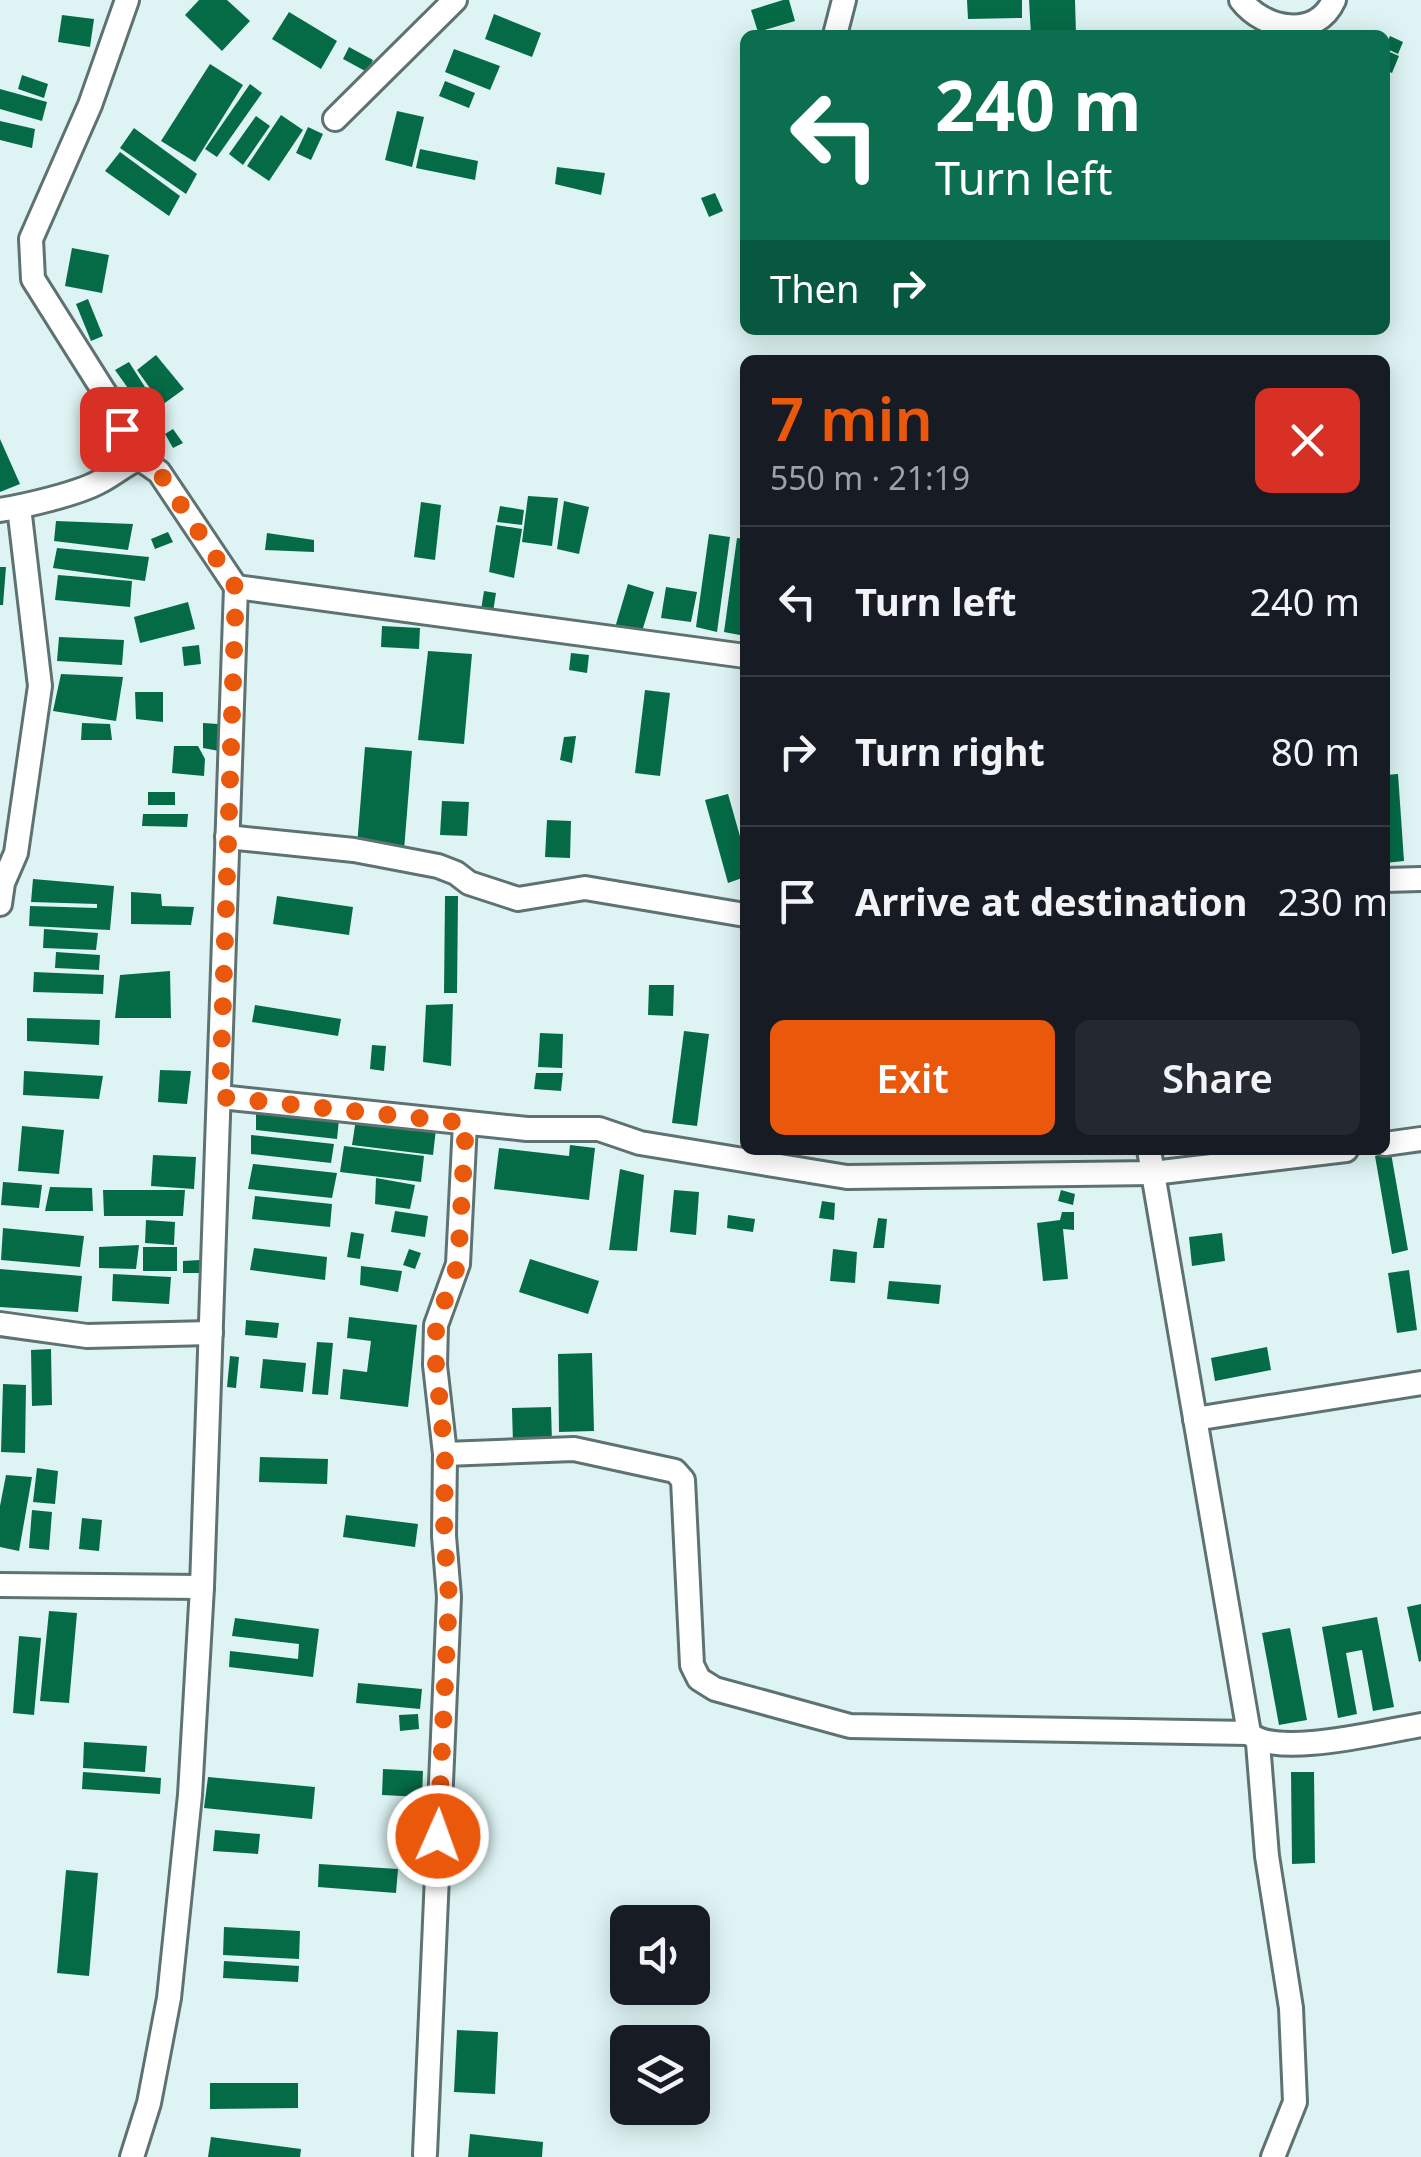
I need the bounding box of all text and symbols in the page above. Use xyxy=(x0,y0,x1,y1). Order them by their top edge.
text: 240 m xyxy=(935,56,1142,152)
icon: left xyxy=(770,70,900,200)
text: Turn left xyxy=(935,147,1112,208)
icon: right xyxy=(880,260,935,315)
text: Then xyxy=(770,262,860,314)
text: 7 min xyxy=(770,377,933,459)
pin xyxy=(80,387,165,472)
button: close xyxy=(1255,388,1360,493)
icon: arrive xyxy=(95,402,150,457)
text: 550 m · 21:19 xyxy=(770,456,970,499)
icon: left xyxy=(770,574,825,629)
text: Turn left xyxy=(855,575,1017,627)
text: 240 m xyxy=(1249,575,1360,627)
icon: right xyxy=(770,724,825,779)
text: Turn right xyxy=(855,725,1045,777)
text: 80 m xyxy=(1271,725,1360,777)
icon: arrive xyxy=(770,874,825,929)
text: Arrive at destination xyxy=(855,875,1247,927)
text: 230 m xyxy=(1277,875,1388,927)
button: Exit xyxy=(770,1020,1055,1135)
button: Share xyxy=(1075,1020,1360,1135)
position arrow xyxy=(386,1784,490,1888)
map controls xyxy=(610,1905,710,2125)
button: sound xyxy=(610,1905,710,2005)
button: layers xyxy=(610,2025,710,2125)

